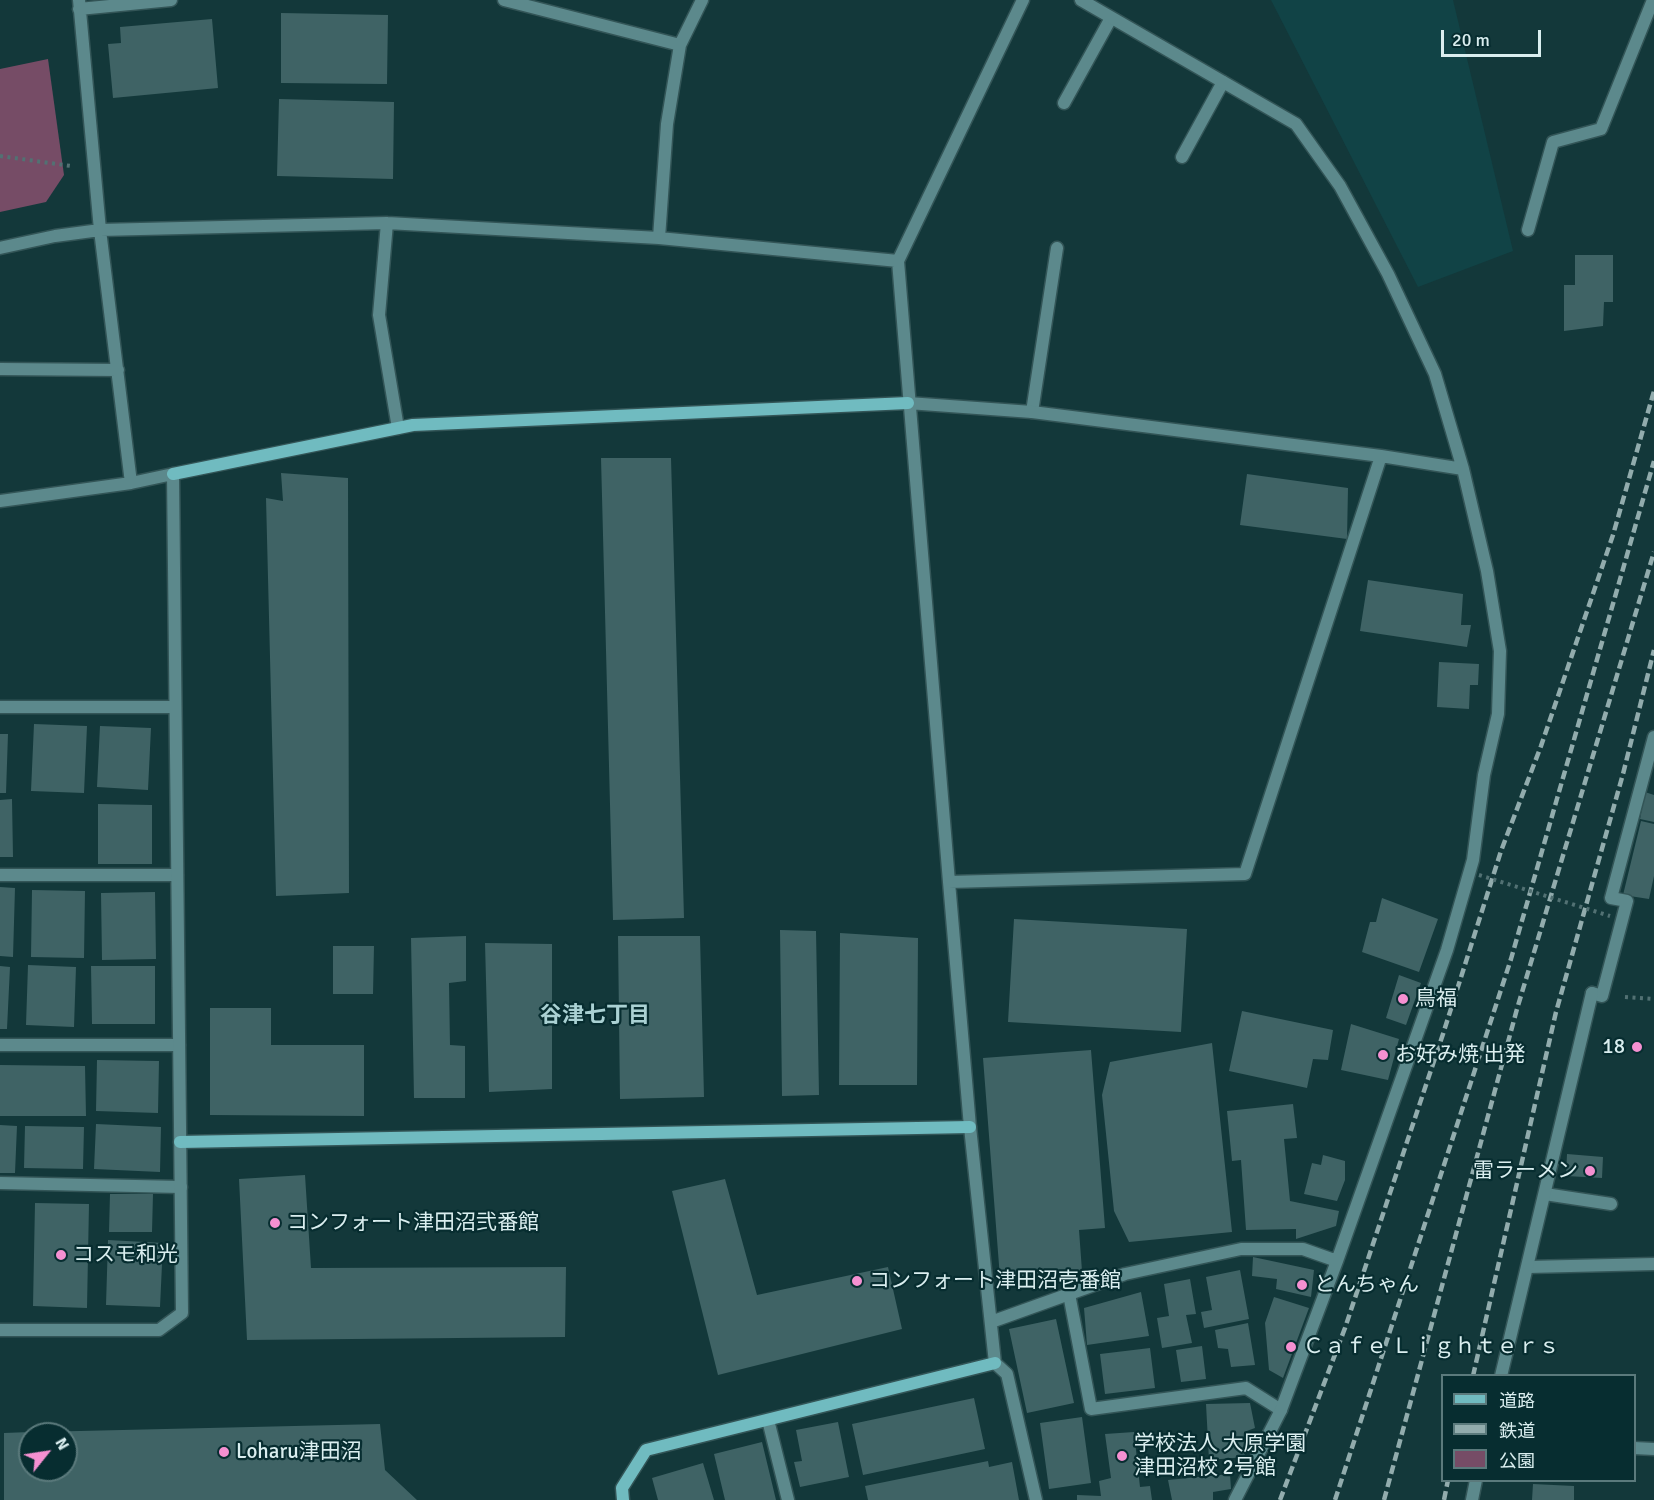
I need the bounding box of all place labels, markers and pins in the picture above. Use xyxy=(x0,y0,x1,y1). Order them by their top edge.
place label: 鳥福 xyxy=(1415,986,1457,1012)
marker: 鳥福 xyxy=(1396,992,1410,1006)
place label: 18 xyxy=(1602,1034,1625,1060)
marker: 18 xyxy=(1630,1040,1644,1054)
place label: お好み焼 出発 xyxy=(1395,1042,1526,1068)
marker: お好み焼 出発 xyxy=(1376,1048,1390,1062)
place label: 雷ラーメン xyxy=(1473,1158,1578,1184)
marker: 雷ラーメン xyxy=(1583,1164,1597,1178)
place label: コンフォート津田沼弐番館 xyxy=(287,1210,539,1236)
marker: コンフォート津田沼弐番館 xyxy=(268,1216,282,1230)
place label: コスモ和光 xyxy=(73,1242,178,1268)
marker: コスモ和光 xyxy=(54,1248,68,1262)
place label: コンフォート津田沼壱番館 xyxy=(869,1268,1121,1294)
place label: とんちゃん xyxy=(1314,1272,1419,1298)
marker: コンフォート津田沼壱番館 xyxy=(850,1274,864,1288)
marker: とんちゃん xyxy=(1295,1278,1309,1292)
place label: Ｃａｆｅ Ｌｉｇｈｔｅｒｓ xyxy=(1303,1334,1560,1360)
marker: Ｃａｆｅ Ｌｉｇｈｔｅｒｓ xyxy=(1284,1340,1298,1354)
place label: 学校法人 大原学園 津田沼校 2号館 xyxy=(1134,1431,1307,1481)
place label: Loharu津田沼 xyxy=(236,1439,362,1465)
marker: Loharu津田沼 xyxy=(217,1445,231,1459)
marker: 学校法人 大原学園 津田沼校 2号館 xyxy=(1115,1449,1129,1463)

